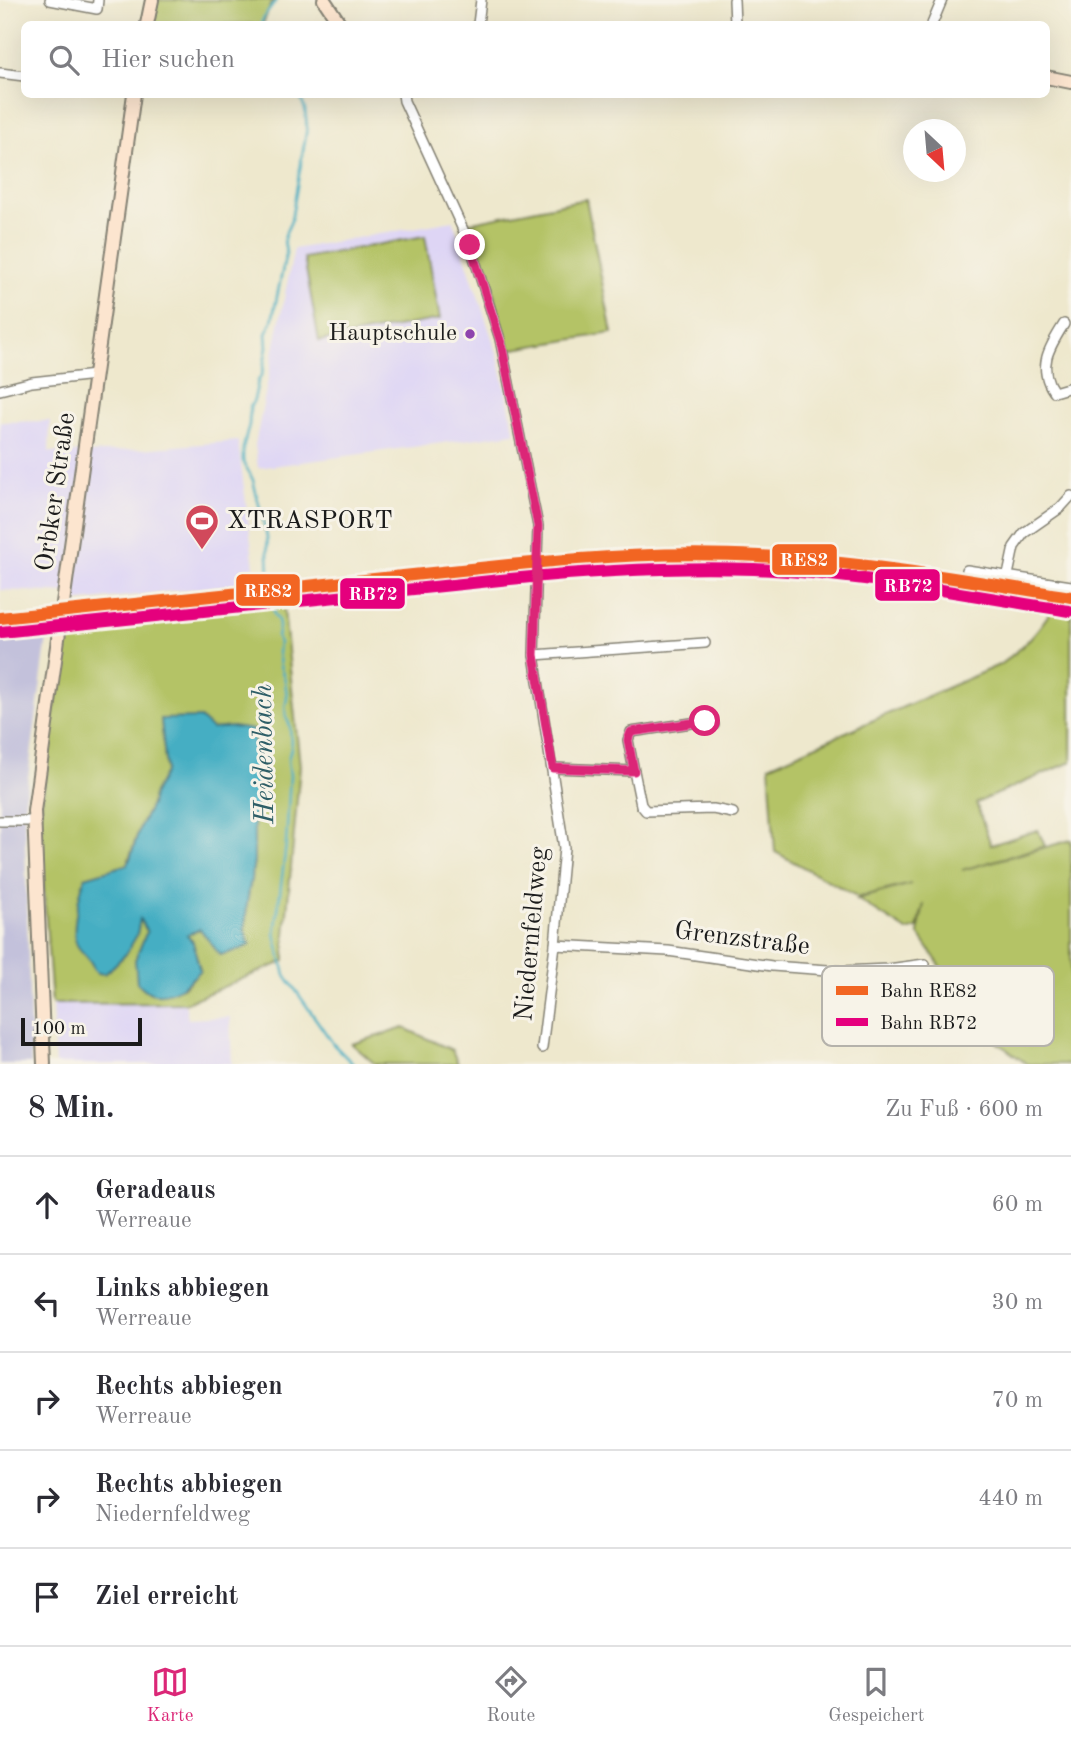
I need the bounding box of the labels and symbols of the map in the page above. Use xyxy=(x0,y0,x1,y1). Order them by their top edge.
north arrow xyxy=(903,119,966,182)
route end xyxy=(454,229,485,260)
place label: Hauptschule xyxy=(328,322,457,346)
marker: Hauptschule xyxy=(463,327,477,341)
street label: Orbker Straße xyxy=(32,411,80,573)
sports icon: XTRASPORT xyxy=(183,502,221,551)
place label: XTRASPORT xyxy=(227,508,393,534)
line badge: RE82 xyxy=(771,543,838,576)
text: RE82 xyxy=(779,552,829,571)
line badge: RB72 xyxy=(874,568,941,602)
line badge: RE82 xyxy=(235,573,301,607)
line badge: RB72 xyxy=(339,577,406,610)
text: RB72 xyxy=(883,578,933,597)
text: RE82 xyxy=(243,583,293,602)
text: RB72 xyxy=(348,586,398,605)
water label: Heidenbach xyxy=(250,684,280,825)
route start xyxy=(689,705,720,736)
street label: Niedernfeldweg xyxy=(511,846,553,1022)
street label: Grenzstraße xyxy=(673,918,811,960)
legend xyxy=(822,966,1054,1046)
text: Bahn RE82 xyxy=(880,983,977,1002)
scale bar xyxy=(21,1015,142,1047)
text: Bahn RB72 xyxy=(880,1015,977,1034)

